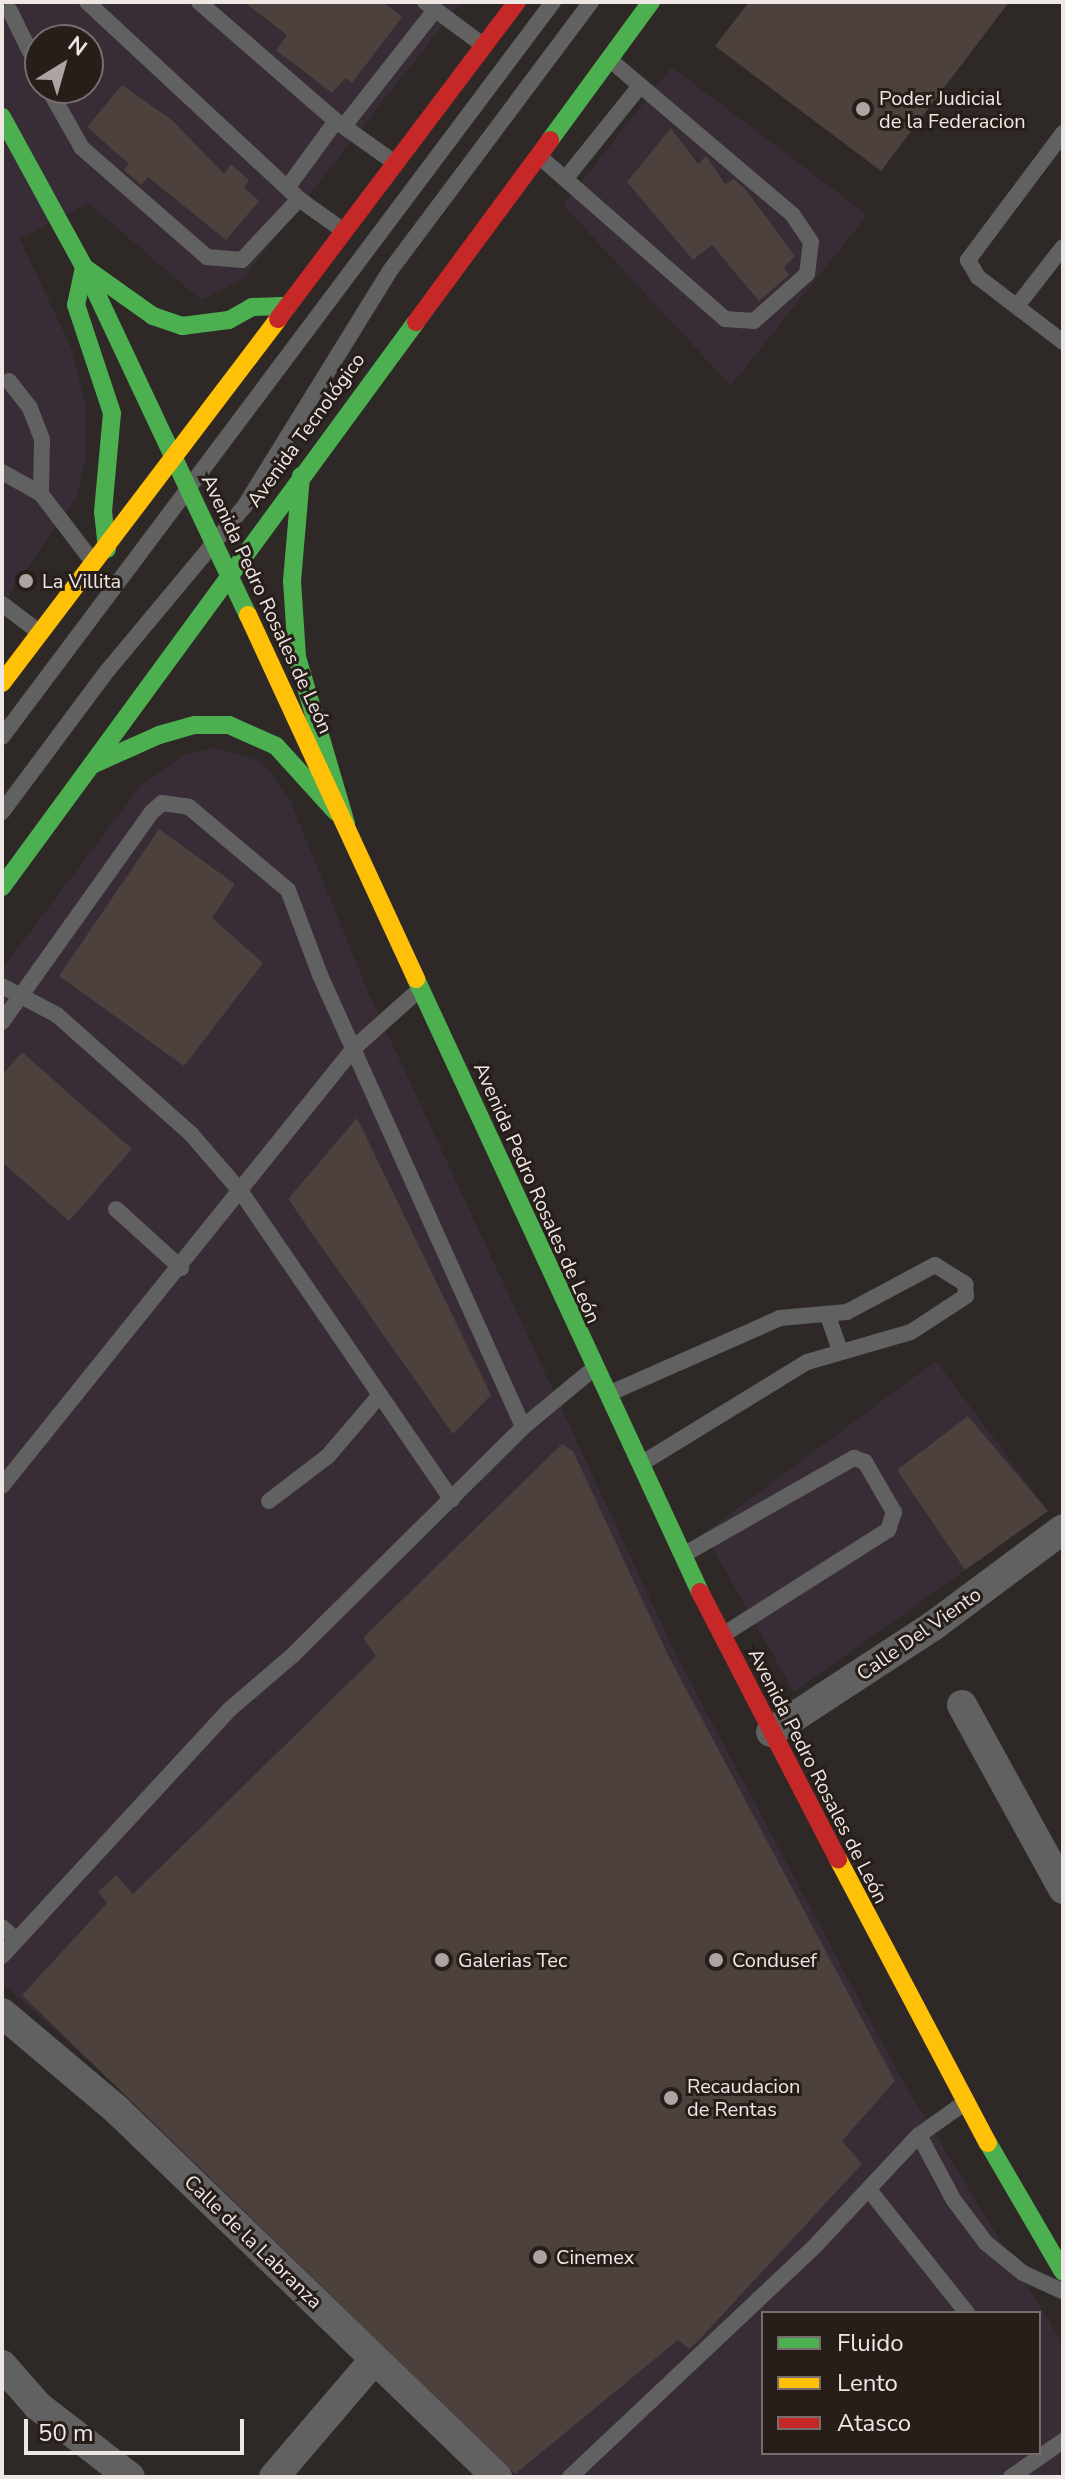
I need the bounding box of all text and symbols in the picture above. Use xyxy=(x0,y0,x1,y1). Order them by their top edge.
north arrow xyxy=(24,24,104,104)
text: N xyxy=(62,29,93,63)
place label: Poder Judicial de la Federacion xyxy=(879,86,1026,133)
marker: Poder Judicial de la Federacion xyxy=(854,100,872,118)
street label: Avenida Tecnológico xyxy=(242,348,370,512)
street label: Avenida Pedro Rosales de León xyxy=(196,471,338,737)
place label: La Villita xyxy=(42,569,121,593)
marker: La Villita xyxy=(17,572,35,590)
street label: Avenida Pedro Rosales de León xyxy=(468,1059,606,1327)
street label: Calle Del Viento xyxy=(852,1582,986,1686)
street label: Avenida Pedro Rosales de León xyxy=(743,1644,893,1908)
place label: Galerias Tec xyxy=(458,1948,567,1972)
place label: Condusef xyxy=(732,1948,817,1972)
marker: Galerias Tec xyxy=(433,1951,451,1969)
marker: Condusef xyxy=(707,1951,725,1969)
place label: Recaudacion de Rentas xyxy=(687,2074,800,2121)
marker: Recaudacion de Rentas xyxy=(662,2089,680,2107)
street label: Calle de la Labranza xyxy=(179,2170,327,2314)
place label: Cinemex xyxy=(556,2245,634,2269)
marker: Cinemex xyxy=(531,2248,549,2266)
legend xyxy=(761,2311,1041,2455)
text: Fluido xyxy=(837,2327,904,2359)
text: Lento xyxy=(837,2367,898,2399)
scale bar xyxy=(28,2403,248,2453)
text: Atasco xyxy=(837,2407,911,2439)
text: 50 m xyxy=(38,2417,94,2449)

